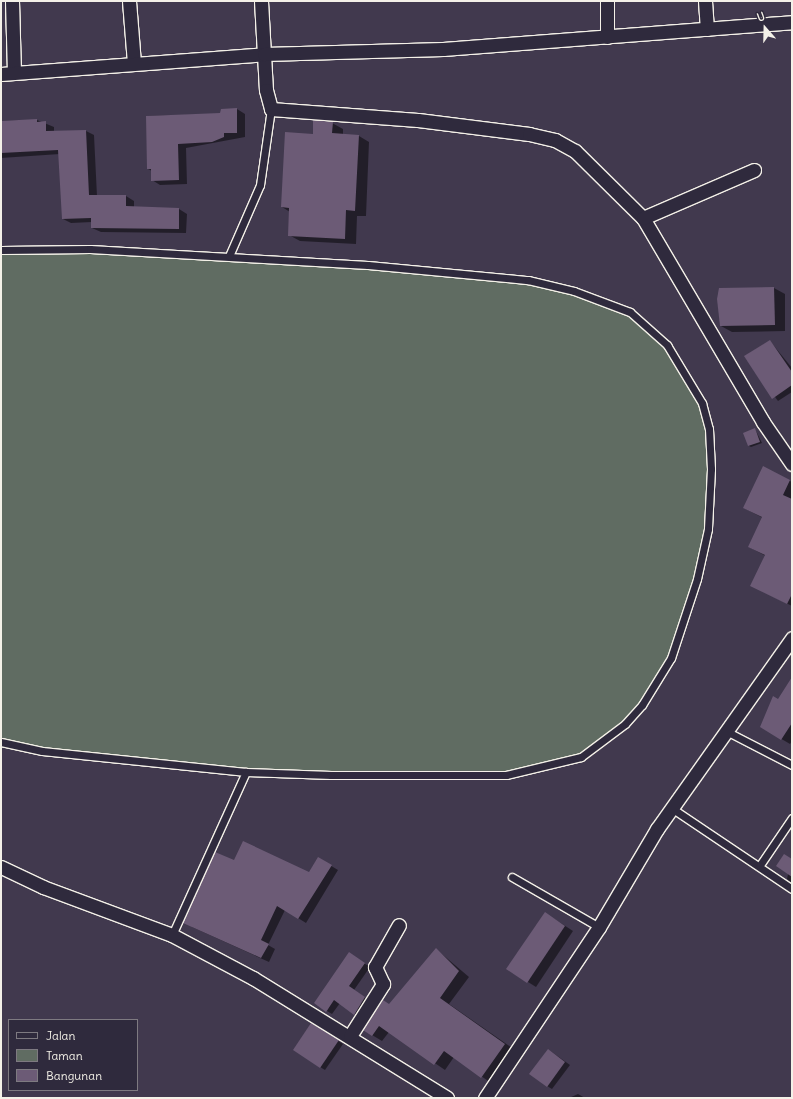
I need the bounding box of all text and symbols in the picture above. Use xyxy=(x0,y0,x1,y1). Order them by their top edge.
north arrow xyxy=(745,8,785,48)
text: U xyxy=(755,9,767,25)
legend xyxy=(8,1019,138,1091)
text: Jalan xyxy=(46,1028,75,1043)
text: Taman xyxy=(46,1048,83,1063)
text: Bangunan xyxy=(46,1068,102,1083)

